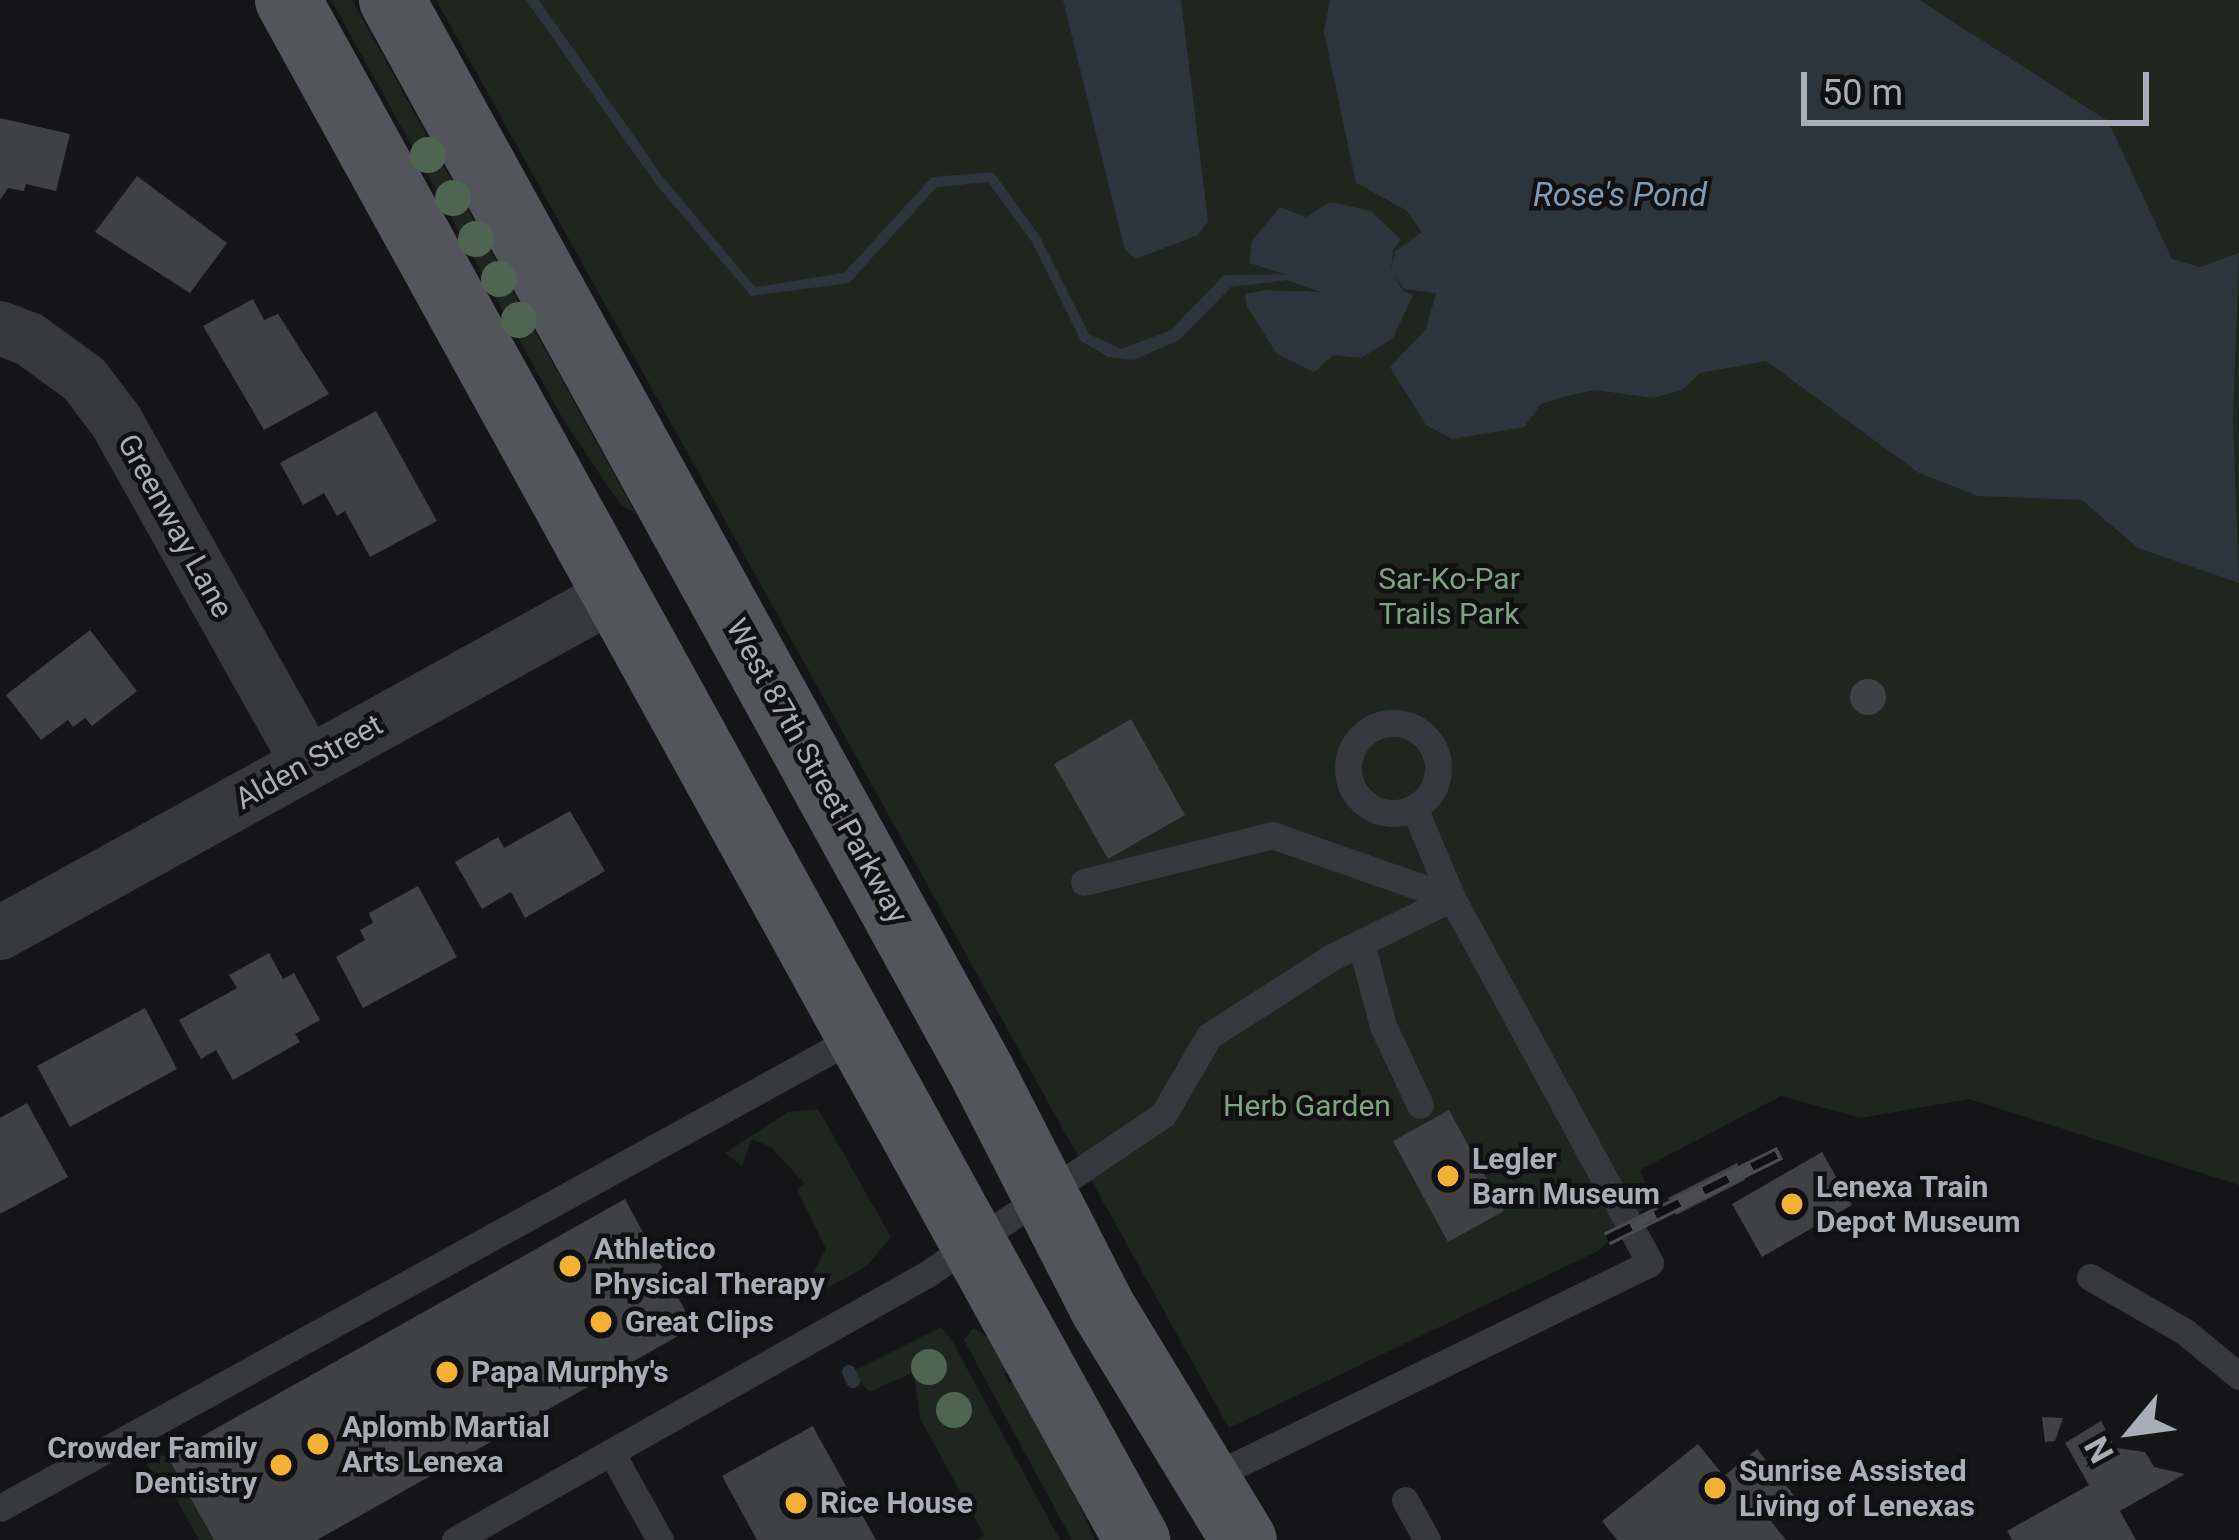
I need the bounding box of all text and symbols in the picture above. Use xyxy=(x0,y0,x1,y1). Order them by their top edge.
scale bar xyxy=(1807,48,2155,122)
text: 50 m xyxy=(1822,72,1903,114)
water label: Rose's Pond xyxy=(1533,175,1707,215)
street label: Greenway Lane xyxy=(110,428,240,624)
park label: Sar-Ko-Par Trails Park xyxy=(1378,561,1520,632)
street label: West 87th Street Parkway xyxy=(718,613,916,929)
street label: Alden Street xyxy=(229,707,389,817)
park label: Herb Garden xyxy=(1223,1088,1391,1124)
place label: Legler Barn Museum xyxy=(1472,1141,1660,1212)
marker: Legler Barn Museum xyxy=(1435,1163,1461,1189)
place label: Lenexa Train Depot Museum xyxy=(1816,1169,2021,1240)
marker: Lenexa Train Depot Museum xyxy=(1779,1191,1805,1217)
place label: Athletico Physical Therapy xyxy=(594,1231,826,1302)
marker: Athletico Physical Therapy xyxy=(557,1253,583,1279)
place label: Great Clips xyxy=(625,1304,774,1340)
marker: Great Clips xyxy=(588,1309,614,1335)
place label: Papa Murphy's xyxy=(471,1354,669,1390)
marker: Papa Murphy's xyxy=(434,1359,460,1385)
north arrow xyxy=(2071,1372,2191,1492)
place label: Aplomb Martial Arts Lenexa xyxy=(342,1409,550,1480)
place label: Crowder Family Dentistry xyxy=(47,1430,257,1500)
text: N xyxy=(2076,1430,2122,1469)
marker: Aplomb Martial Arts Lenexa xyxy=(305,1431,331,1457)
marker: Crowder Family Dentistry xyxy=(268,1452,294,1478)
place label: Sunrise Assisted Living of Lenexas xyxy=(1739,1453,1975,1524)
marker: Sunrise Assisted Living of Lenexas xyxy=(1702,1475,1728,1501)
place label: Rice House xyxy=(820,1485,973,1521)
marker: Rice House xyxy=(783,1490,809,1516)

